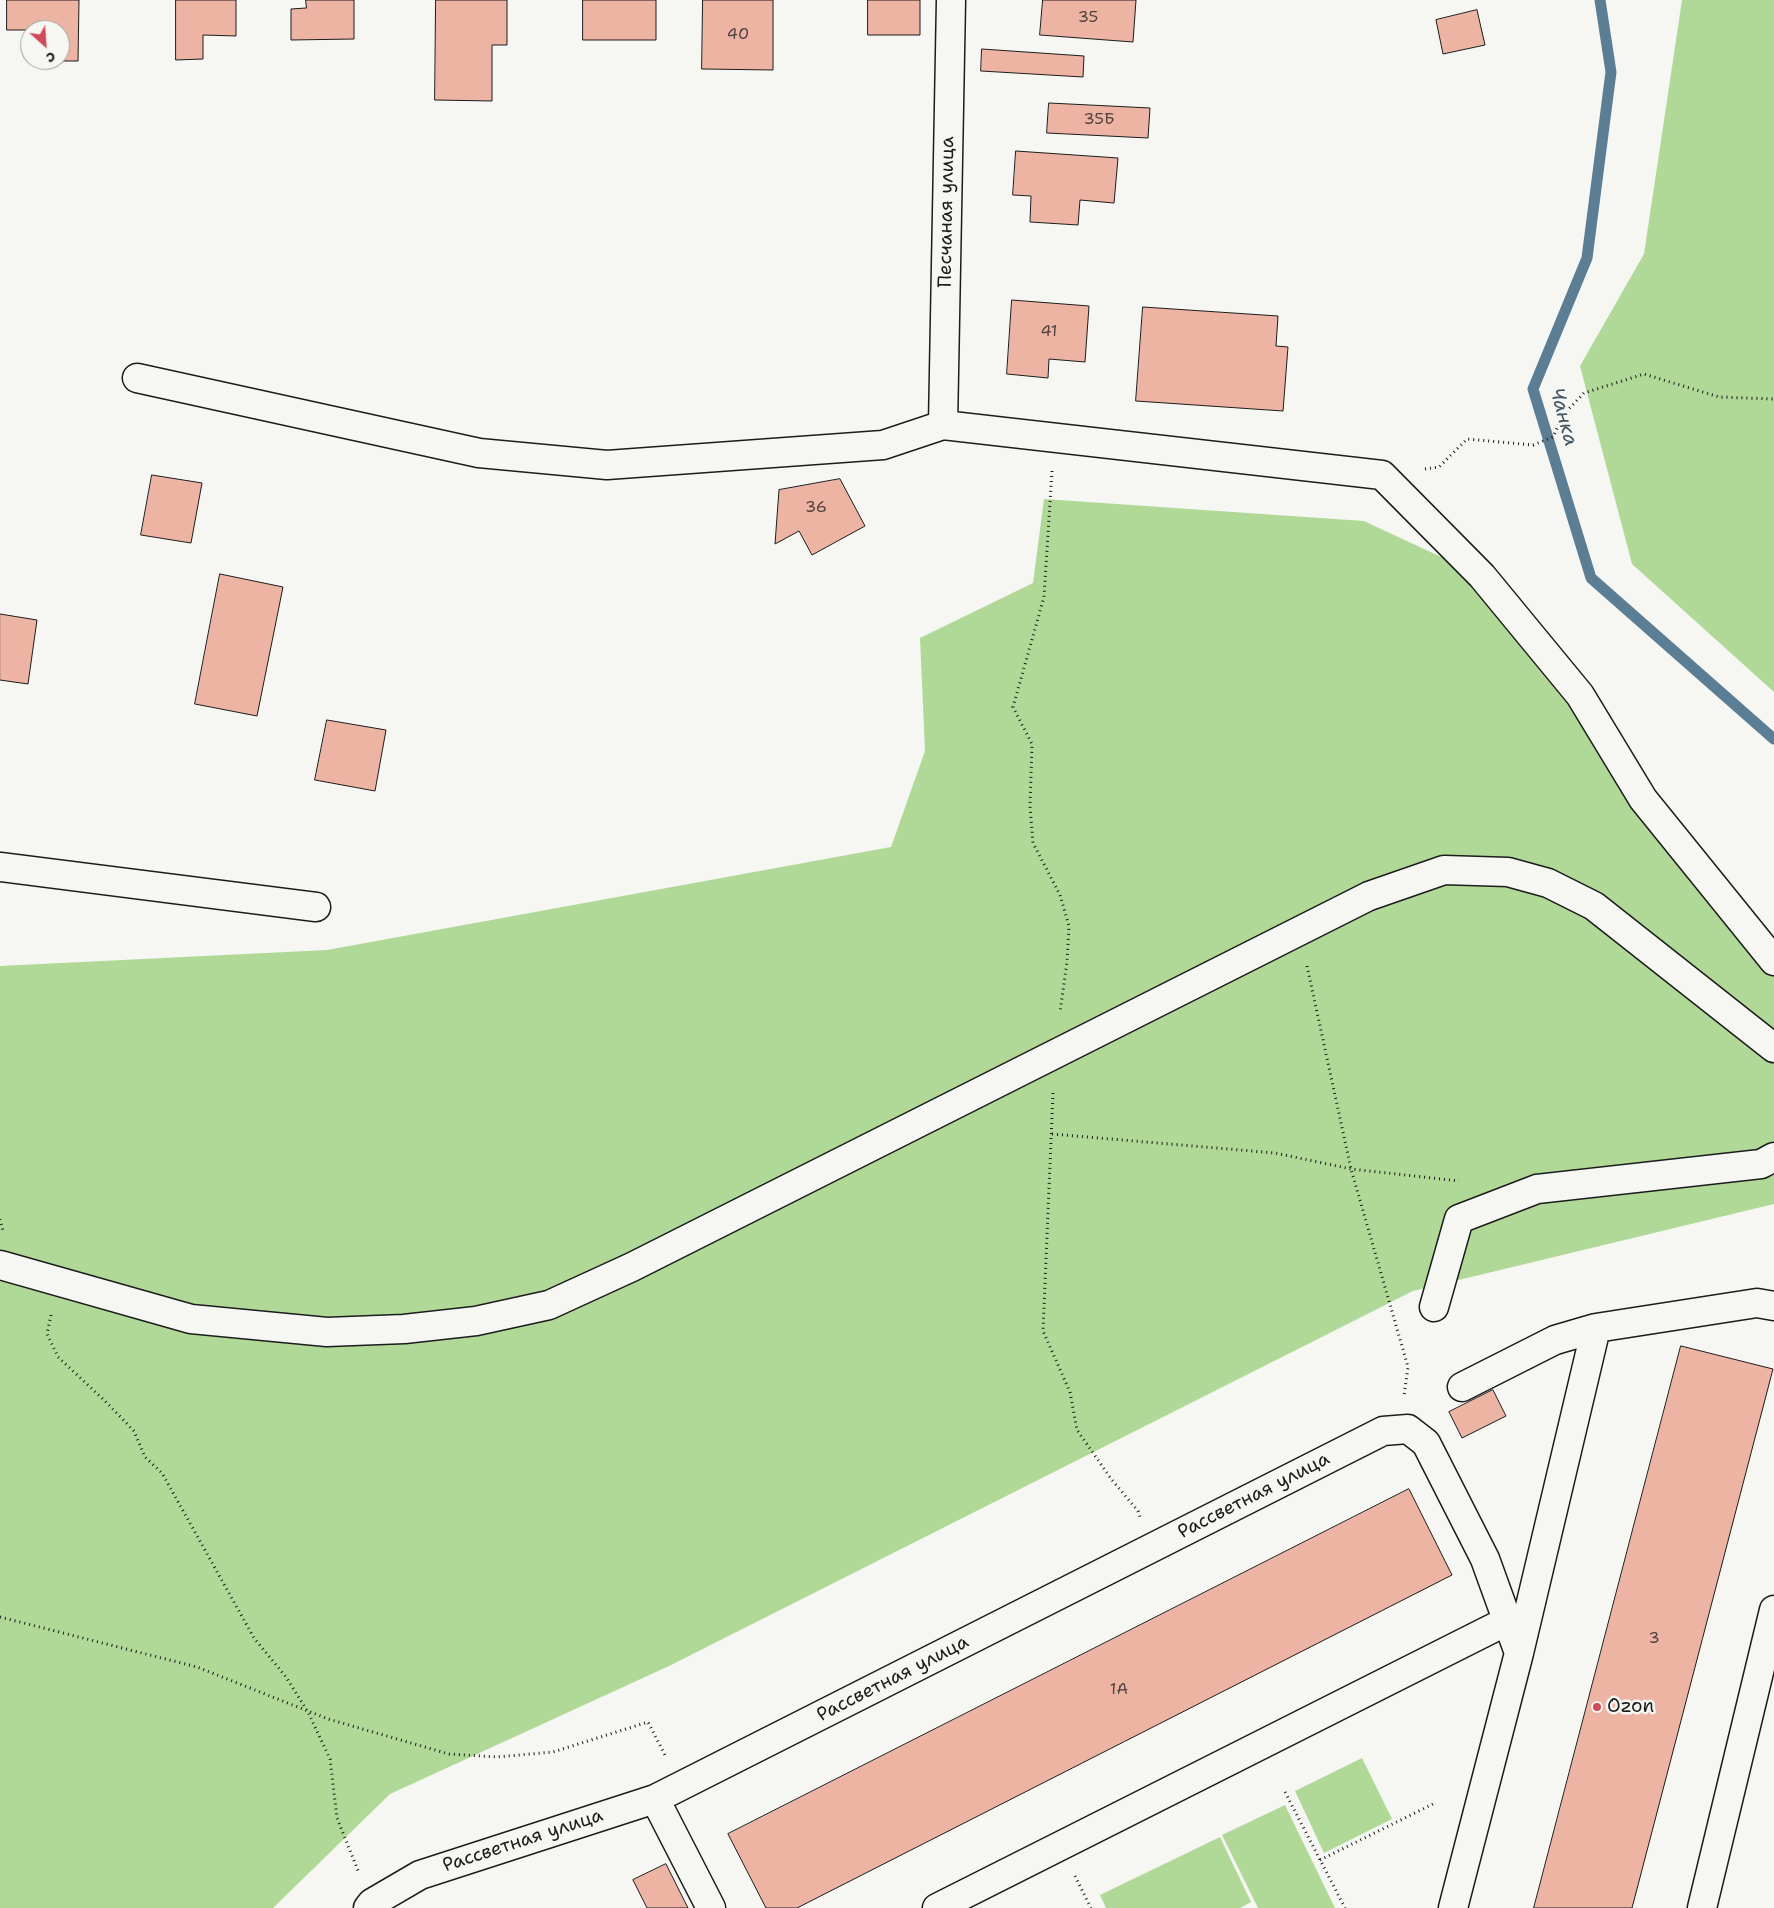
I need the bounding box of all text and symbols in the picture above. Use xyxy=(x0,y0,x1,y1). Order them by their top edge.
house number: 35 xyxy=(1078,8,1098,28)
north arrow xyxy=(20,20,70,70)
house number: 40 xyxy=(727,25,749,45)
text: С xyxy=(43,48,59,68)
house number: 35Б xyxy=(1083,110,1115,130)
street label: Песчаная улица xyxy=(934,136,960,288)
house number: 41 xyxy=(1040,322,1058,342)
water label: Чанка xyxy=(1544,385,1582,449)
house number: 36 xyxy=(805,498,827,518)
street label: Рассветная улица xyxy=(1174,1448,1334,1544)
house number: 3 xyxy=(1648,1629,1660,1649)
street label: Рассветная улица xyxy=(813,1631,973,1727)
house number: 1А xyxy=(1110,1680,1128,1700)
place label: Ozon xyxy=(1607,1696,1654,1718)
marker: Ozon xyxy=(1591,1701,1603,1713)
street label: Рассветная улица xyxy=(440,1804,606,1878)

